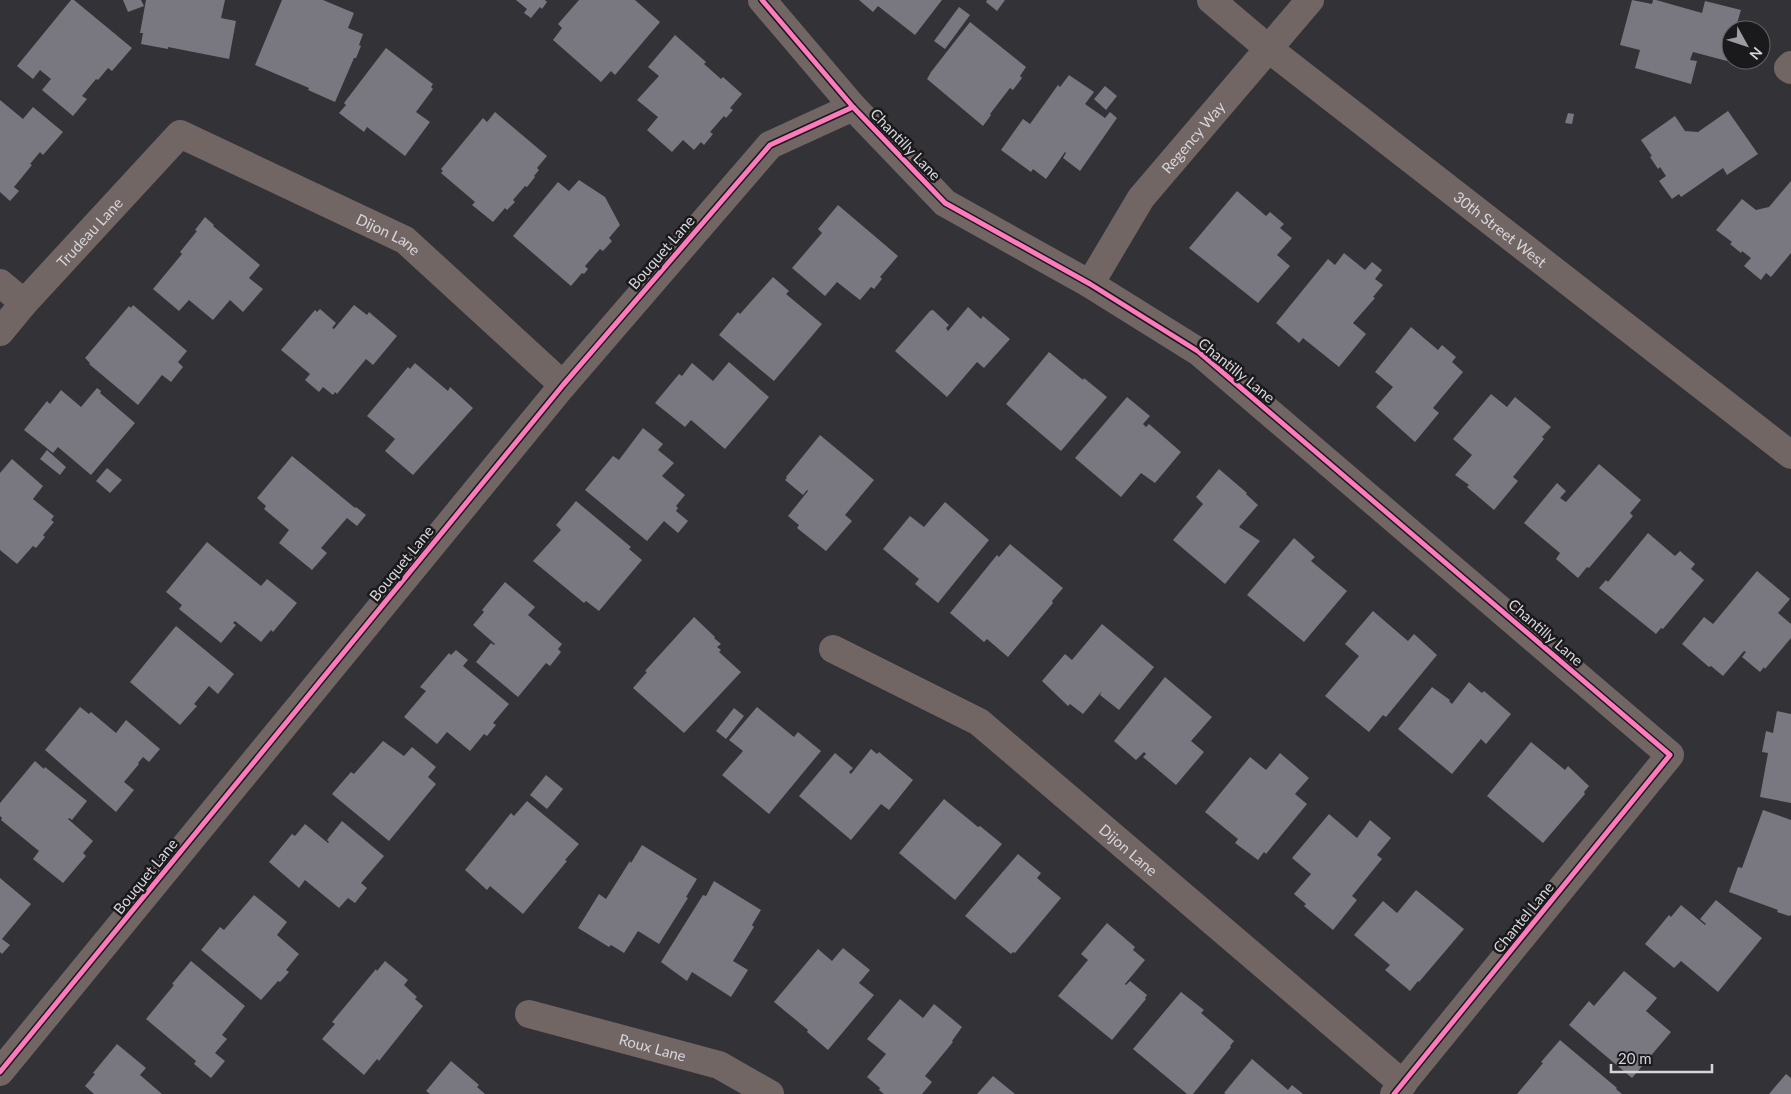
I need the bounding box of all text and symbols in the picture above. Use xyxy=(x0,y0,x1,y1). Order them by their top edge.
north arrow xyxy=(1721,20,1771,70)
text: N xyxy=(1746,44,1766,63)
street label: Regency Way xyxy=(1157,97,1229,177)
street label: Chantilly Lane xyxy=(867,104,945,184)
street label: 30th Street West xyxy=(1450,187,1551,271)
street label: Trudeau Lane xyxy=(53,194,126,271)
street label: Dijon Lane xyxy=(353,209,424,259)
street label: Bouquet Lane xyxy=(624,211,698,293)
street label: Chantilly Lane xyxy=(1195,334,1279,406)
street label: Bouquet Lane xyxy=(365,522,437,604)
street label: Chantilly Lane xyxy=(1505,595,1587,669)
street label: Dijon Lane xyxy=(1096,820,1161,880)
street label: Bouquet Lane xyxy=(109,835,181,917)
street label: Chantel Lane xyxy=(1489,878,1557,956)
street label: Roux Lane xyxy=(617,1030,688,1065)
scale bar xyxy=(1611,1042,1712,1074)
text: 20 m xyxy=(1618,1049,1652,1067)

